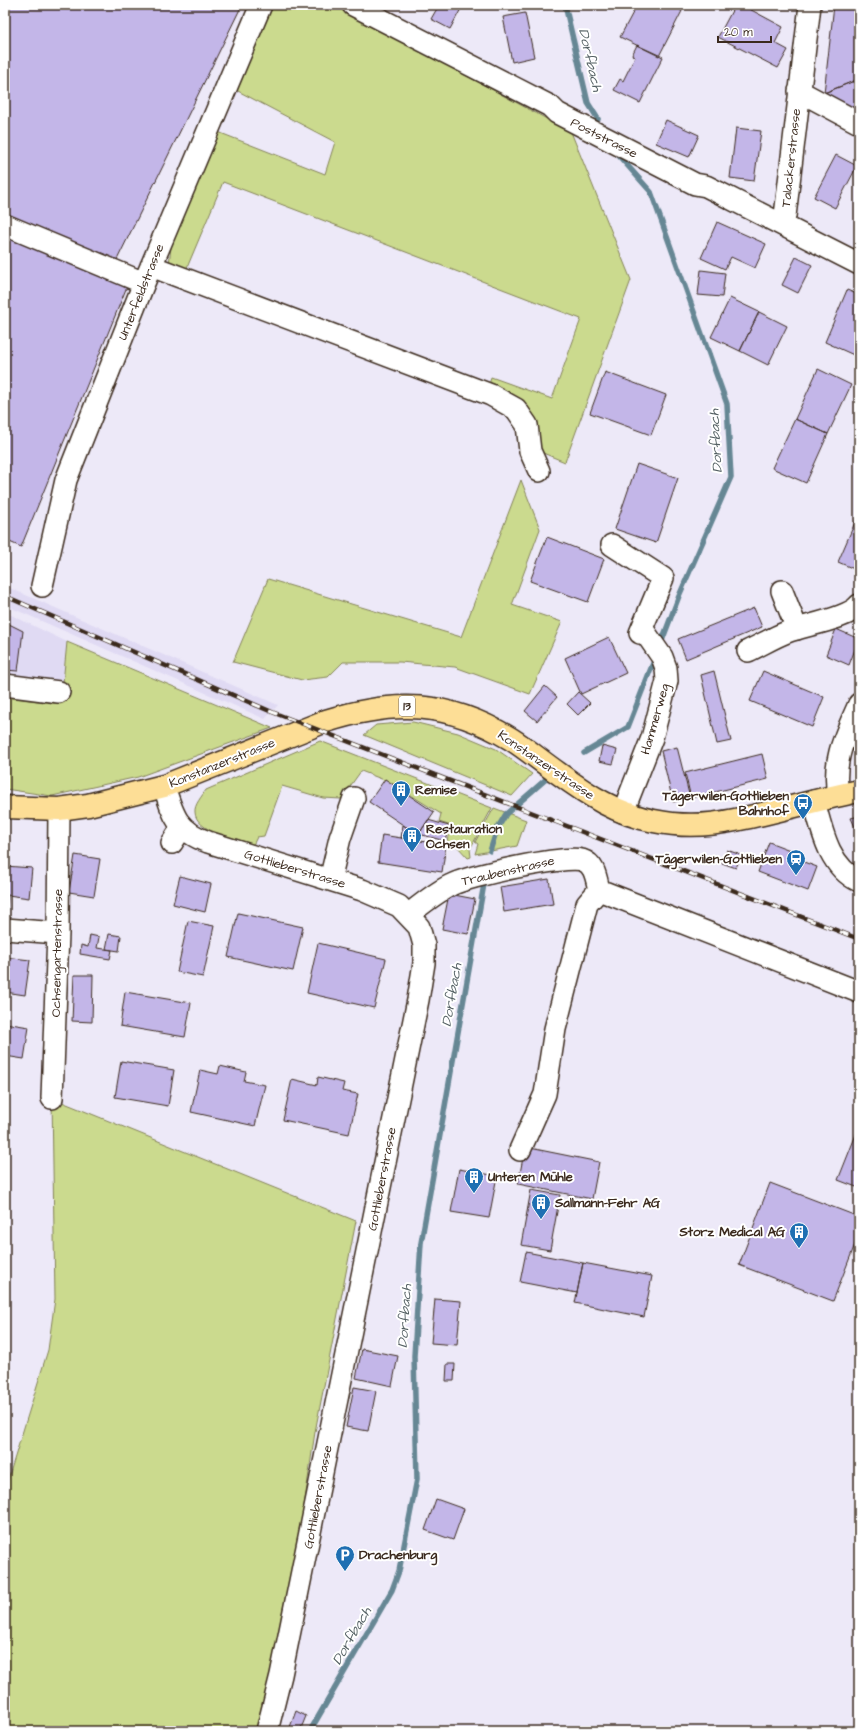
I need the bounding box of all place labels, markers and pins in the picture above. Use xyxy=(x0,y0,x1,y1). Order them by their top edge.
building icon: Remise xyxy=(390,779,412,807)
place label: Remise xyxy=(415,781,457,799)
place label: Tägerwilen-Gottlieben Bahnhof xyxy=(662,787,790,820)
bus stop icon: Tägerwilen-Gottlieben Bahnhof xyxy=(792,792,814,820)
place label: Restauration Ochsen xyxy=(426,820,503,853)
building icon: Restauration Ochsen xyxy=(401,825,423,853)
station icon: Tägerwilen-Gottlieben xyxy=(785,848,807,876)
place label: Tägerwilen-Gottlieben xyxy=(655,850,782,870)
building icon: Unteren Mühle xyxy=(463,1166,485,1194)
place label: Unteren Mühle xyxy=(487,1168,573,1186)
building icon: Sallmann-Fehr AG xyxy=(530,1192,552,1220)
place label: Sallmann-Fehr AG xyxy=(554,1194,660,1212)
building icon: Storz Medical AG xyxy=(788,1221,810,1249)
place label: Storz Medical AG xyxy=(678,1223,785,1241)
parking icon: Drachenburg xyxy=(334,1544,356,1572)
place label: Drachenburg xyxy=(359,1546,437,1566)

